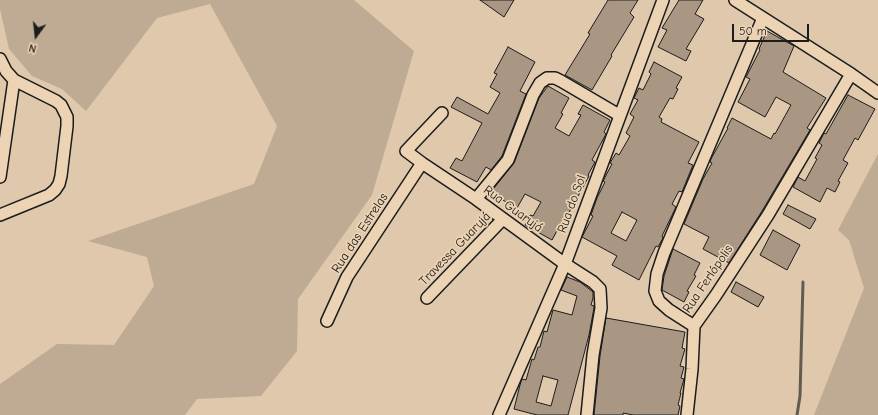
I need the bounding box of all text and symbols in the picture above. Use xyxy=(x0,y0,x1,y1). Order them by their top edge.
north arrow xyxy=(16,16,56,56)
scale bar xyxy=(734,16,811,42)
text: 50 m xyxy=(739,24,767,38)
text: N xyxy=(28,41,38,55)
street label: Rua do Sol xyxy=(554,173,590,235)
street label: Rua Guarujá xyxy=(480,182,546,236)
street label: Rua das Estrelas xyxy=(328,190,392,276)
street label: Travessa Guarujá xyxy=(416,209,494,289)
street label: Rua Ferlópolis xyxy=(680,242,736,316)

